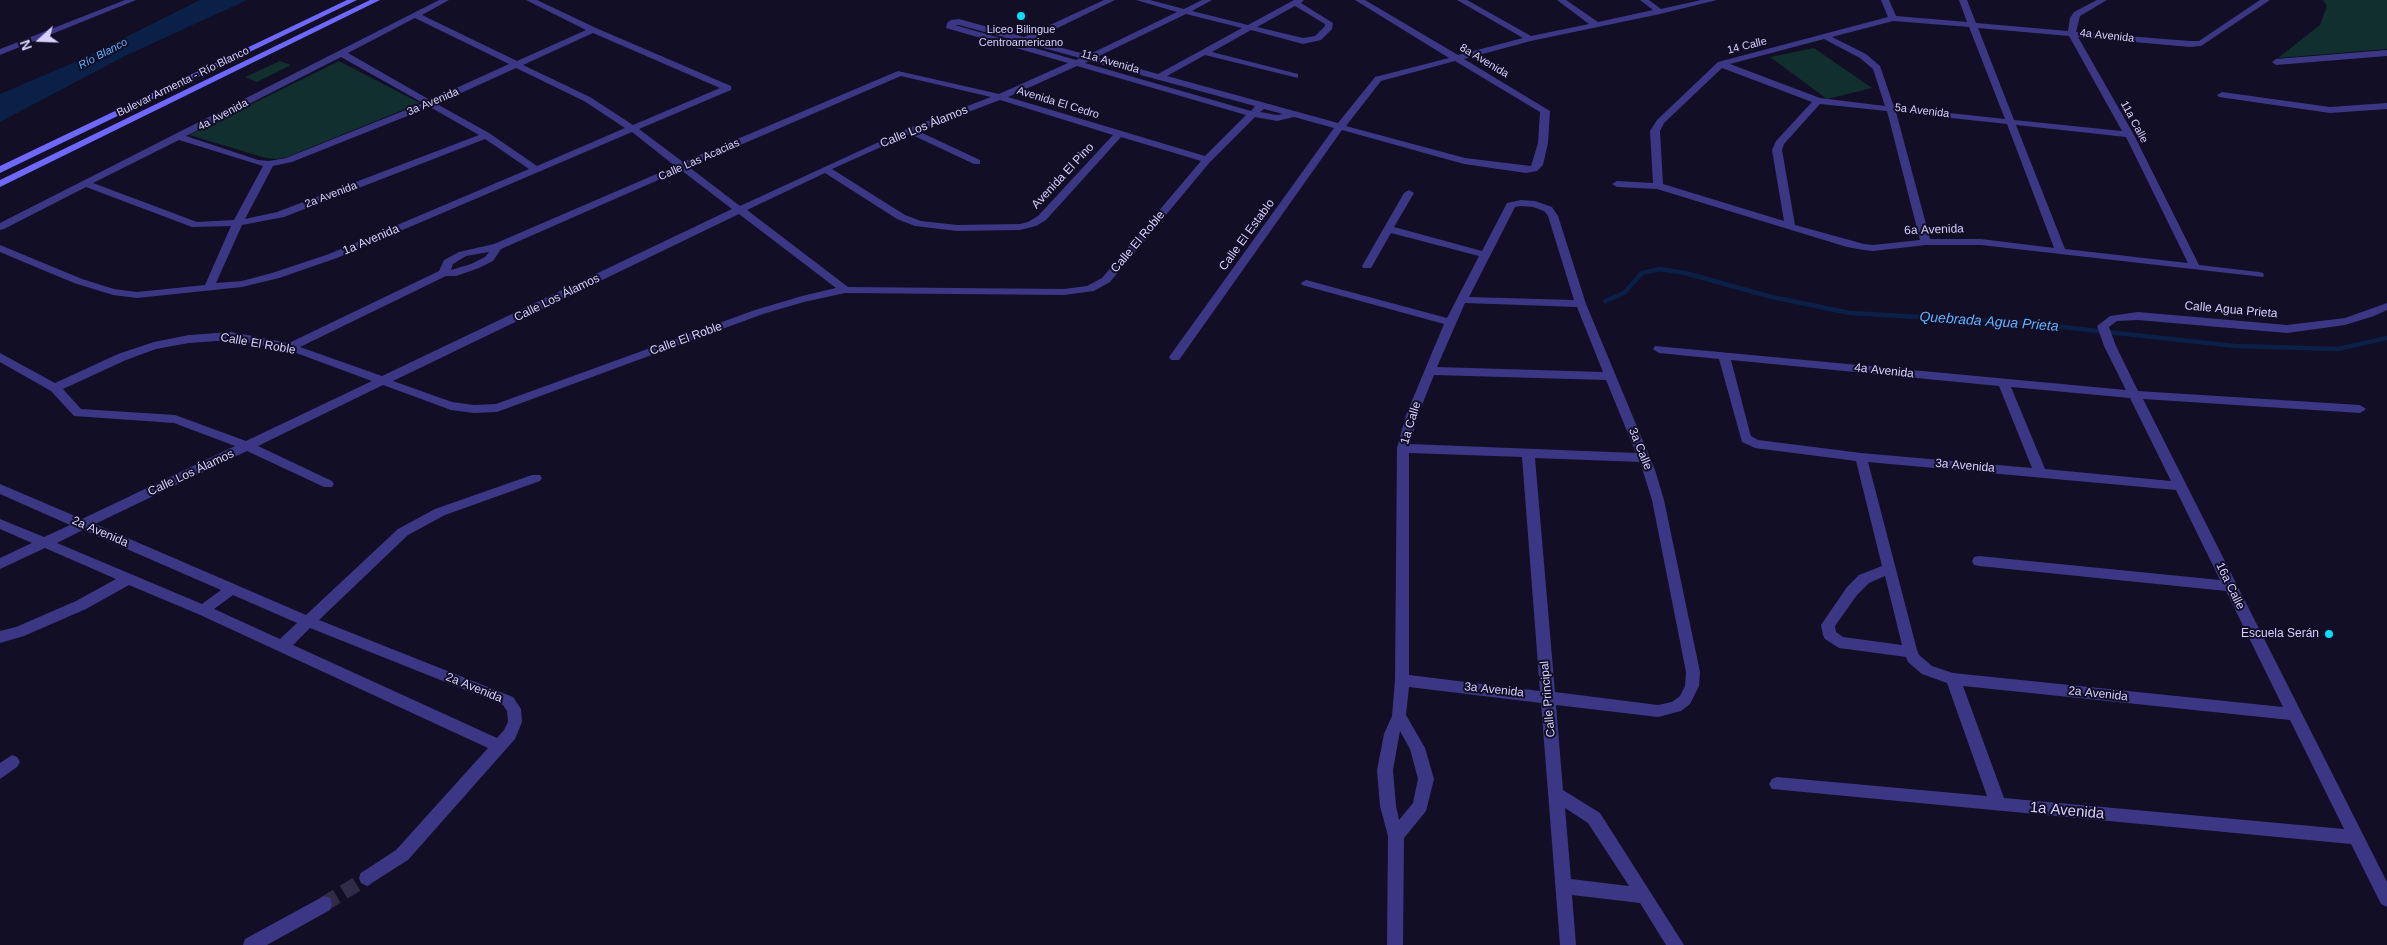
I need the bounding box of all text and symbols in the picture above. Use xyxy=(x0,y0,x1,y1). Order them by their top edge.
marker: Liceo Bilingue Centroamericano xyxy=(1015,10,1027,22)
north arrow xyxy=(15,15,65,65)
place label: Liceo Bilingue Centroamericano xyxy=(979,23,1063,49)
street label: 4a Avenida xyxy=(2079,27,2135,45)
street label: 14 Calle xyxy=(1726,35,1768,57)
water label: Río Blanco xyxy=(76,36,130,72)
text: N xyxy=(17,38,35,53)
street label: 8a Avenida xyxy=(1457,41,1511,81)
street label: Bulevar Armenta - Río Blanco xyxy=(115,44,251,120)
street label: 11a Avenida xyxy=(1079,47,1141,77)
street label: Avenida El Cedro xyxy=(1015,84,1101,122)
street label: 3a Avenida xyxy=(405,85,461,119)
street label: 4a Avenida xyxy=(196,96,250,134)
street label: 11a Calle xyxy=(2117,99,2151,145)
street label: 5a Avenida xyxy=(1894,101,1950,121)
street label: Calle Los Álamos xyxy=(878,103,970,151)
street label: Calle Las Acacias xyxy=(656,136,742,184)
street label: Avenida El Pino xyxy=(1029,140,1097,212)
street label: 2a Avenida xyxy=(303,179,359,211)
street label: Calle El Establo xyxy=(1216,197,1278,273)
street label: Calle El Roble xyxy=(1108,208,1168,276)
street label: 1a Avenida xyxy=(341,222,401,258)
street label: 6a Avenida xyxy=(1904,222,1964,238)
street label: Calle Los Álamos xyxy=(512,271,602,325)
street label: Calle Agua Prieta xyxy=(2184,299,2278,321)
water label: Quebrada Agua Prieta xyxy=(1919,309,2059,335)
street label: Calle El Roble xyxy=(648,319,724,359)
street label: Calle El Roble xyxy=(219,330,297,358)
street label: 4a Avenida xyxy=(1853,361,1915,381)
street label: 1a Calle xyxy=(1398,400,1424,446)
street label: 3a Calle xyxy=(1625,426,1655,472)
street label: Calle Los Álamos xyxy=(146,447,236,499)
street label: 3a Avenida xyxy=(1935,456,1995,476)
street label: 2a Avenida xyxy=(70,514,130,550)
street label: 16a Calle xyxy=(2212,560,2248,612)
place label: Escuela Serán xyxy=(2241,627,2319,641)
marker: Escuela Serán xyxy=(2323,628,2335,640)
street label: Calle Principal xyxy=(1537,660,1559,738)
street label: 2a Avenida xyxy=(444,670,504,706)
street label: 3a Avenida xyxy=(1463,680,1525,700)
street label: 2a Avenida xyxy=(2067,684,2129,704)
street label: 1a Avenida xyxy=(2029,799,2105,823)

